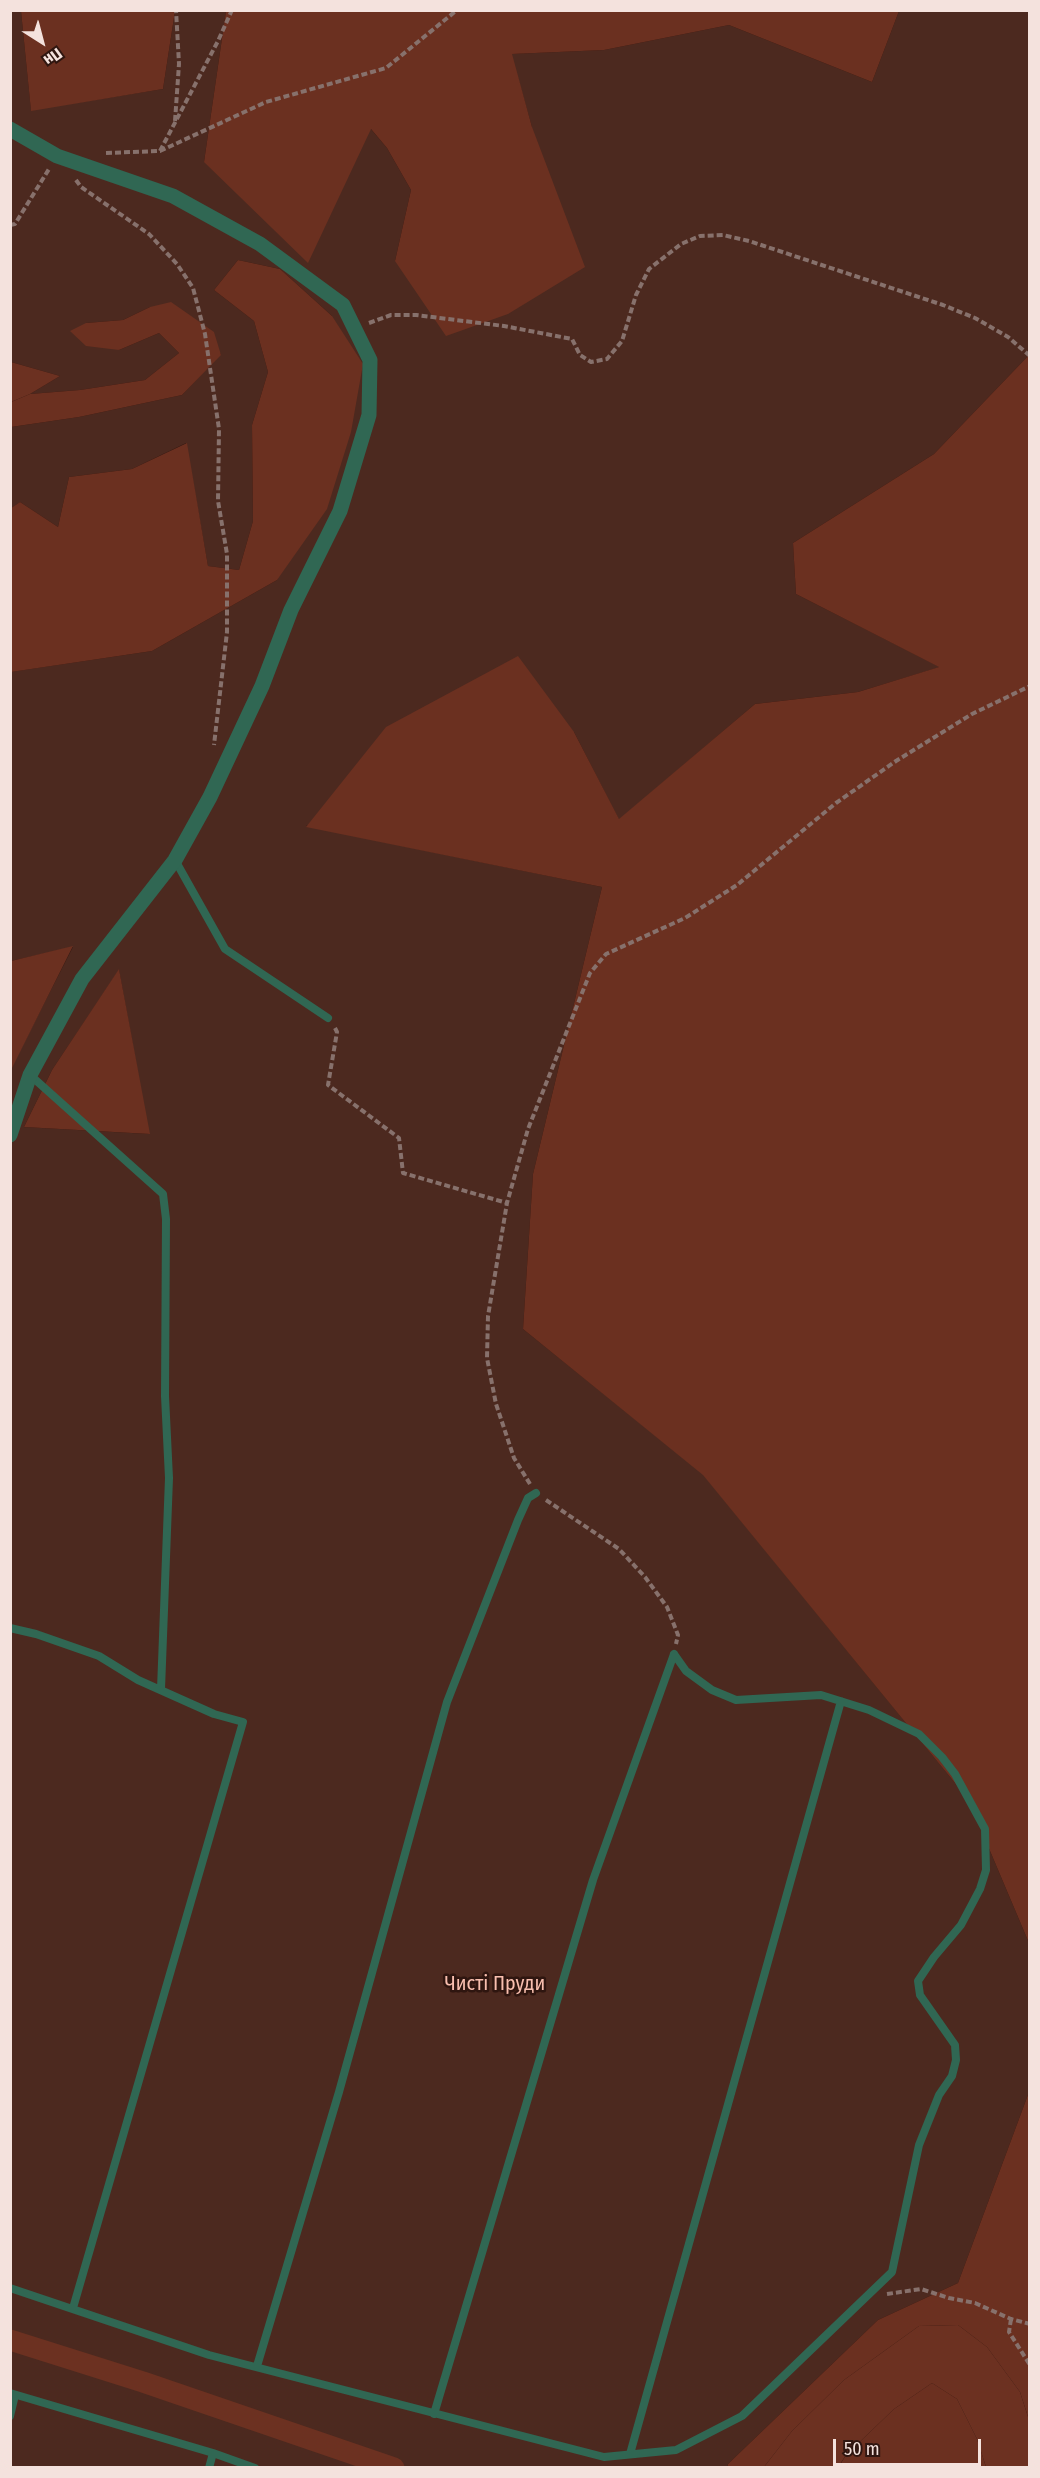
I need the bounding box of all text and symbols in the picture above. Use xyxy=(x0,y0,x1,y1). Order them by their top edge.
north arrow xyxy=(12,12,72,72)
text: Пн xyxy=(40,44,66,70)
park label: Чисті Пруди xyxy=(445,1972,545,1996)
scale bar xyxy=(836,2427,984,2465)
text: 50 m xyxy=(844,2438,880,2460)

